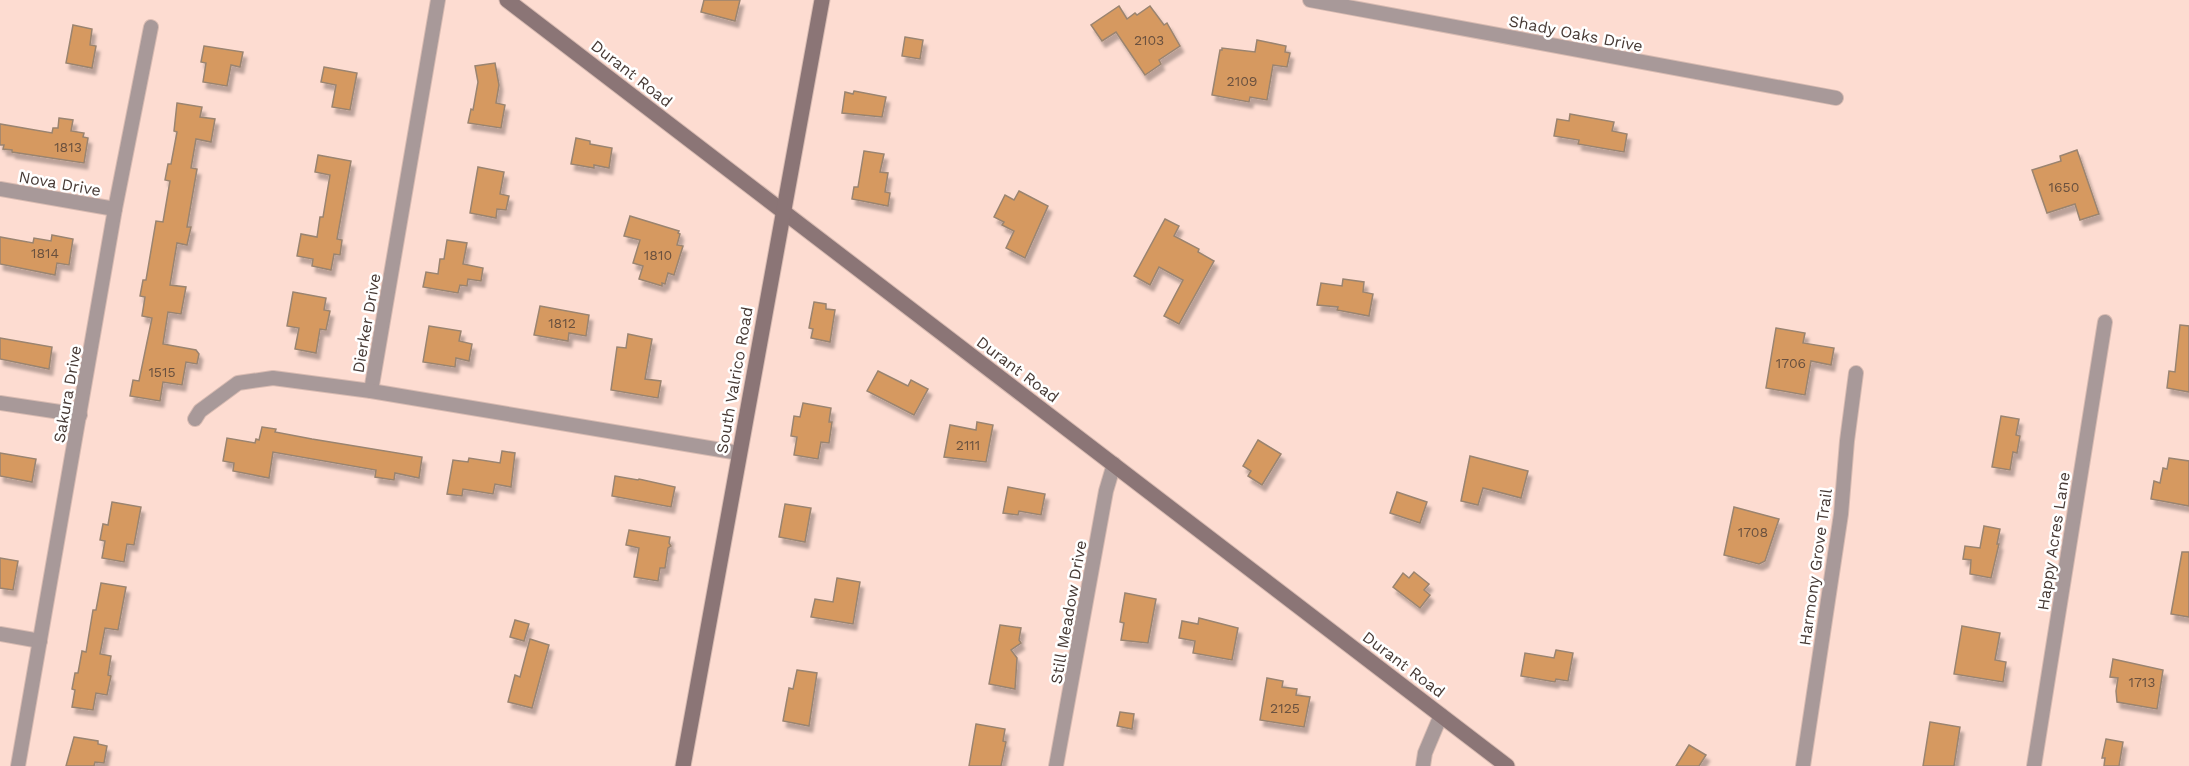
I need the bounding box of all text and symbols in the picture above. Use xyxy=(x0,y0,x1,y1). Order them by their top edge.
street label: Shady Oaks Drive xyxy=(1507,11,1645,56)
house number: 2103 xyxy=(1134,32,1164,48)
street label: Durant Road xyxy=(587,36,676,111)
house number: 2109 xyxy=(1227,73,1257,89)
house number: 1813 xyxy=(54,139,82,155)
street label: Nova Drive xyxy=(17,167,103,200)
house number: 1650 xyxy=(2049,179,2079,195)
house number: 1814 xyxy=(31,245,59,261)
house number: 1810 xyxy=(644,247,672,263)
street label: Dierker Drive xyxy=(348,272,385,374)
street label: South Valrico Road xyxy=(712,305,757,455)
house number: 1812 xyxy=(548,315,576,331)
street label: Durant Road xyxy=(973,332,1062,406)
street label: Sakura Drive xyxy=(50,344,85,444)
house number: 1706 xyxy=(1776,355,1806,371)
house number: 1515 xyxy=(148,364,176,380)
house number: 2111 xyxy=(956,437,980,453)
street label: Happy Acres Lane xyxy=(2033,471,2074,612)
street label: Harmony Grove Trail xyxy=(1795,487,1836,647)
house number: 1708 xyxy=(1738,524,1768,540)
street label: Still Meadow Drive xyxy=(1047,539,1090,685)
street label: Durant Road xyxy=(1359,627,1448,701)
house number: 1713 xyxy=(2129,674,2155,690)
house number: 2125 xyxy=(1270,700,1300,716)

